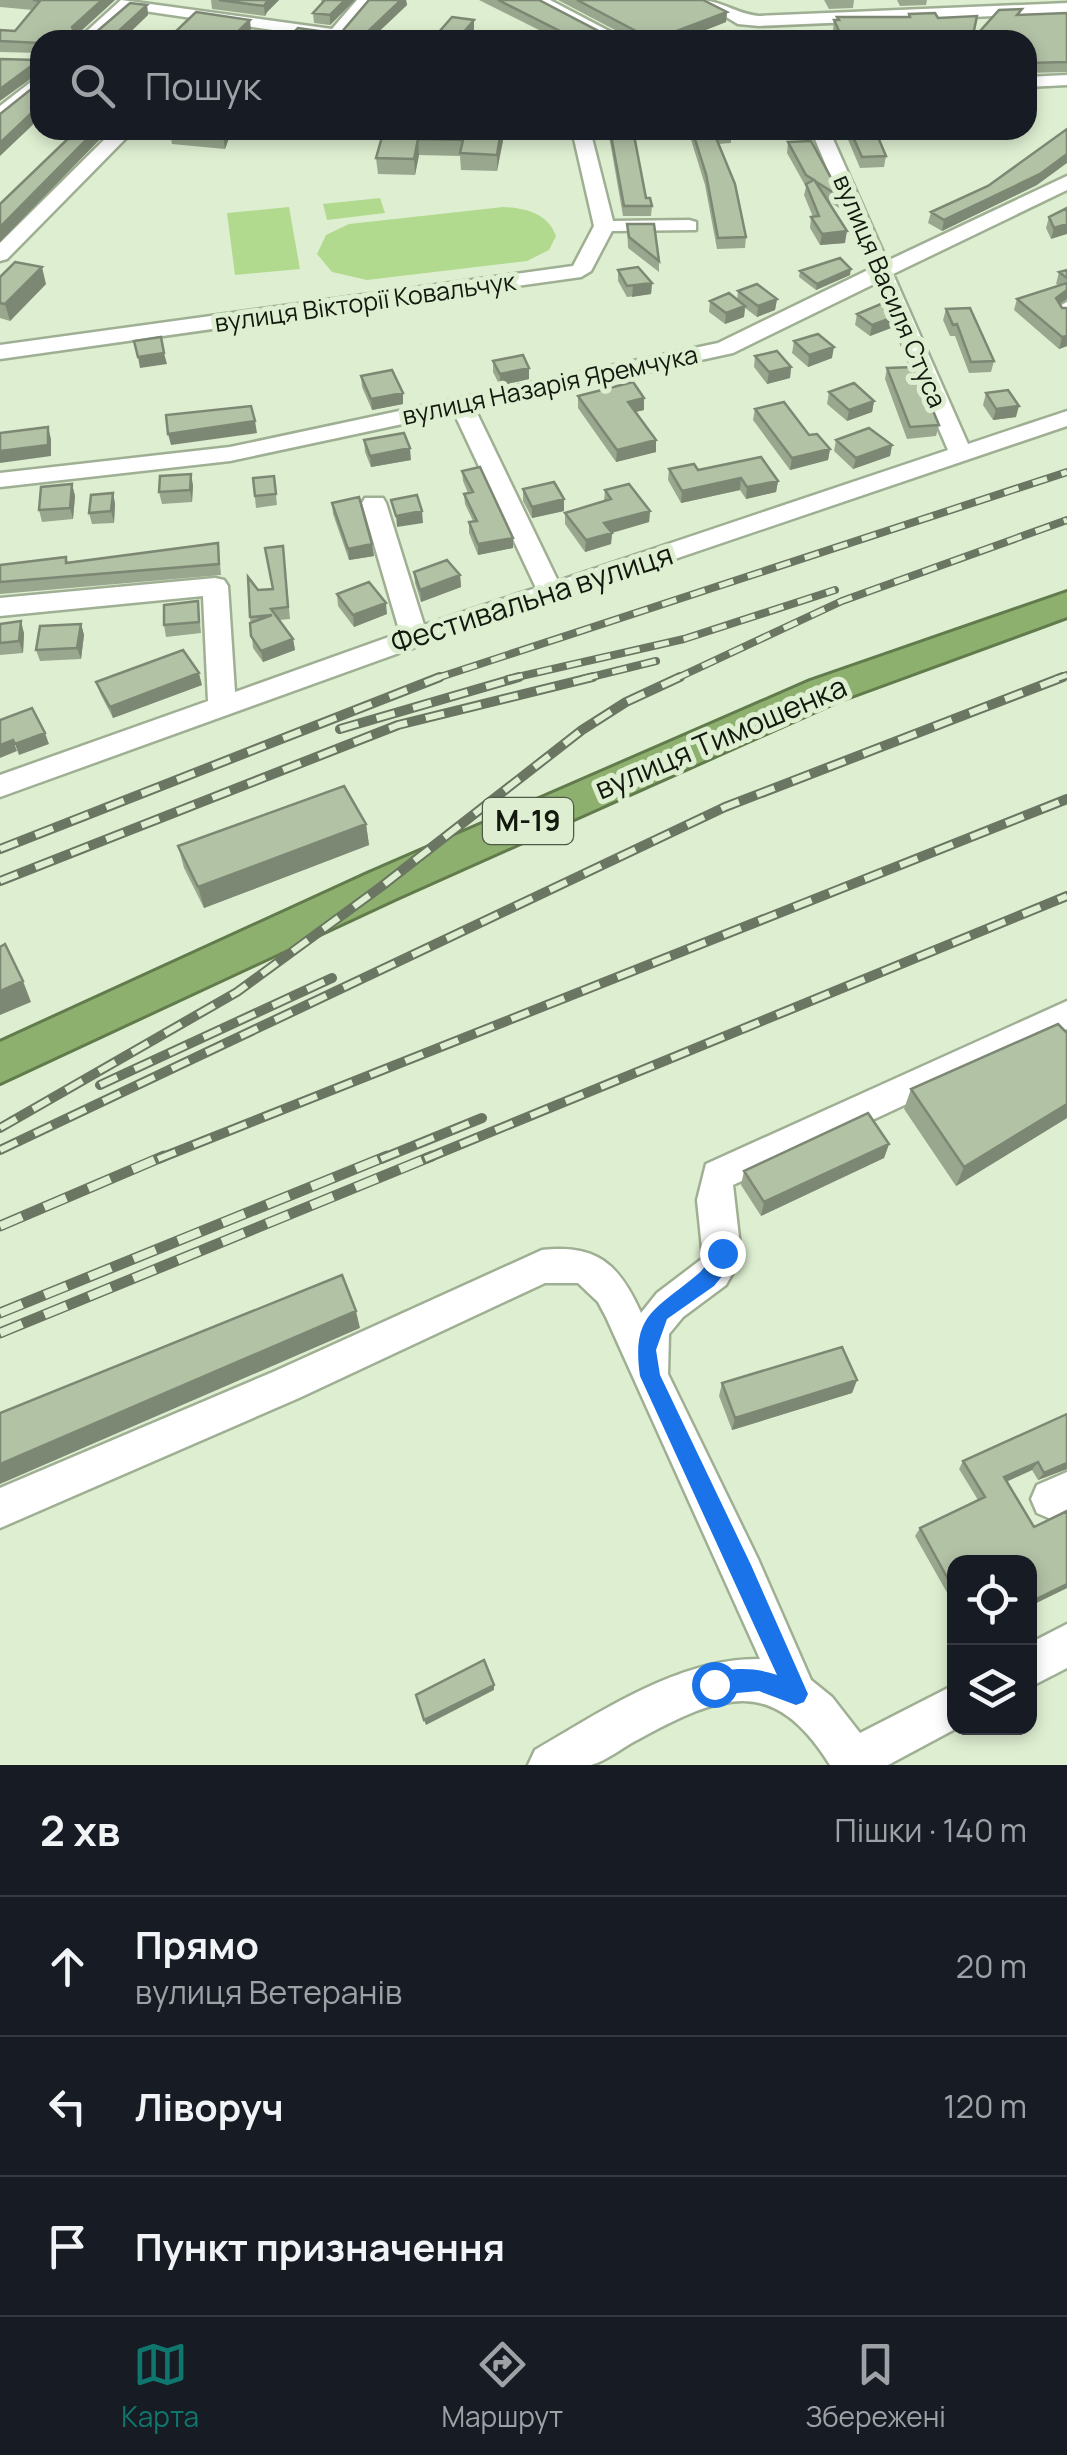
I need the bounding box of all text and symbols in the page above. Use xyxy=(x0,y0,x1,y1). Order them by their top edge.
search box xyxy=(30,30,1037,140)
icon: search xyxy=(65,58,120,113)
text: Пошук xyxy=(145,59,261,111)
street label: вулиця Василя Стуса xyxy=(825,169,955,413)
street label: вулиця Вікторії Ковальчук xyxy=(212,263,518,340)
street label: вулиця Назарія Яремчука xyxy=(399,336,701,433)
street label: Фестивальна вулиця xyxy=(385,533,678,663)
street label: вулиця Тимошенка xyxy=(588,665,853,808)
road number: М-19 xyxy=(483,798,573,844)
route end xyxy=(700,1231,746,1277)
map controls xyxy=(947,1555,1037,1735)
button: locate xyxy=(947,1555,1037,1645)
button: layers xyxy=(947,1645,1037,1735)
route start xyxy=(692,1662,738,1708)
text: 2 хв xyxy=(40,1801,120,1859)
text: Пішки · 140 m xyxy=(835,1808,1027,1852)
text: Прямо xyxy=(135,1918,259,1970)
icon: ahead xyxy=(40,1939,95,1994)
text: 20 m xyxy=(956,1944,1027,1988)
text: вулиця Ветеранів xyxy=(135,1970,402,2014)
icon: left xyxy=(40,2079,95,2134)
text: Ліворуч xyxy=(135,2080,284,2132)
text: 120 m xyxy=(943,2084,1027,2128)
icon: arrive xyxy=(40,2219,95,2274)
text: Пункт призначення xyxy=(135,2220,505,2272)
tab: Карта xyxy=(121,2337,199,2435)
tab: Маршрут xyxy=(441,2337,563,2435)
tab: Збережені xyxy=(806,2337,946,2435)

